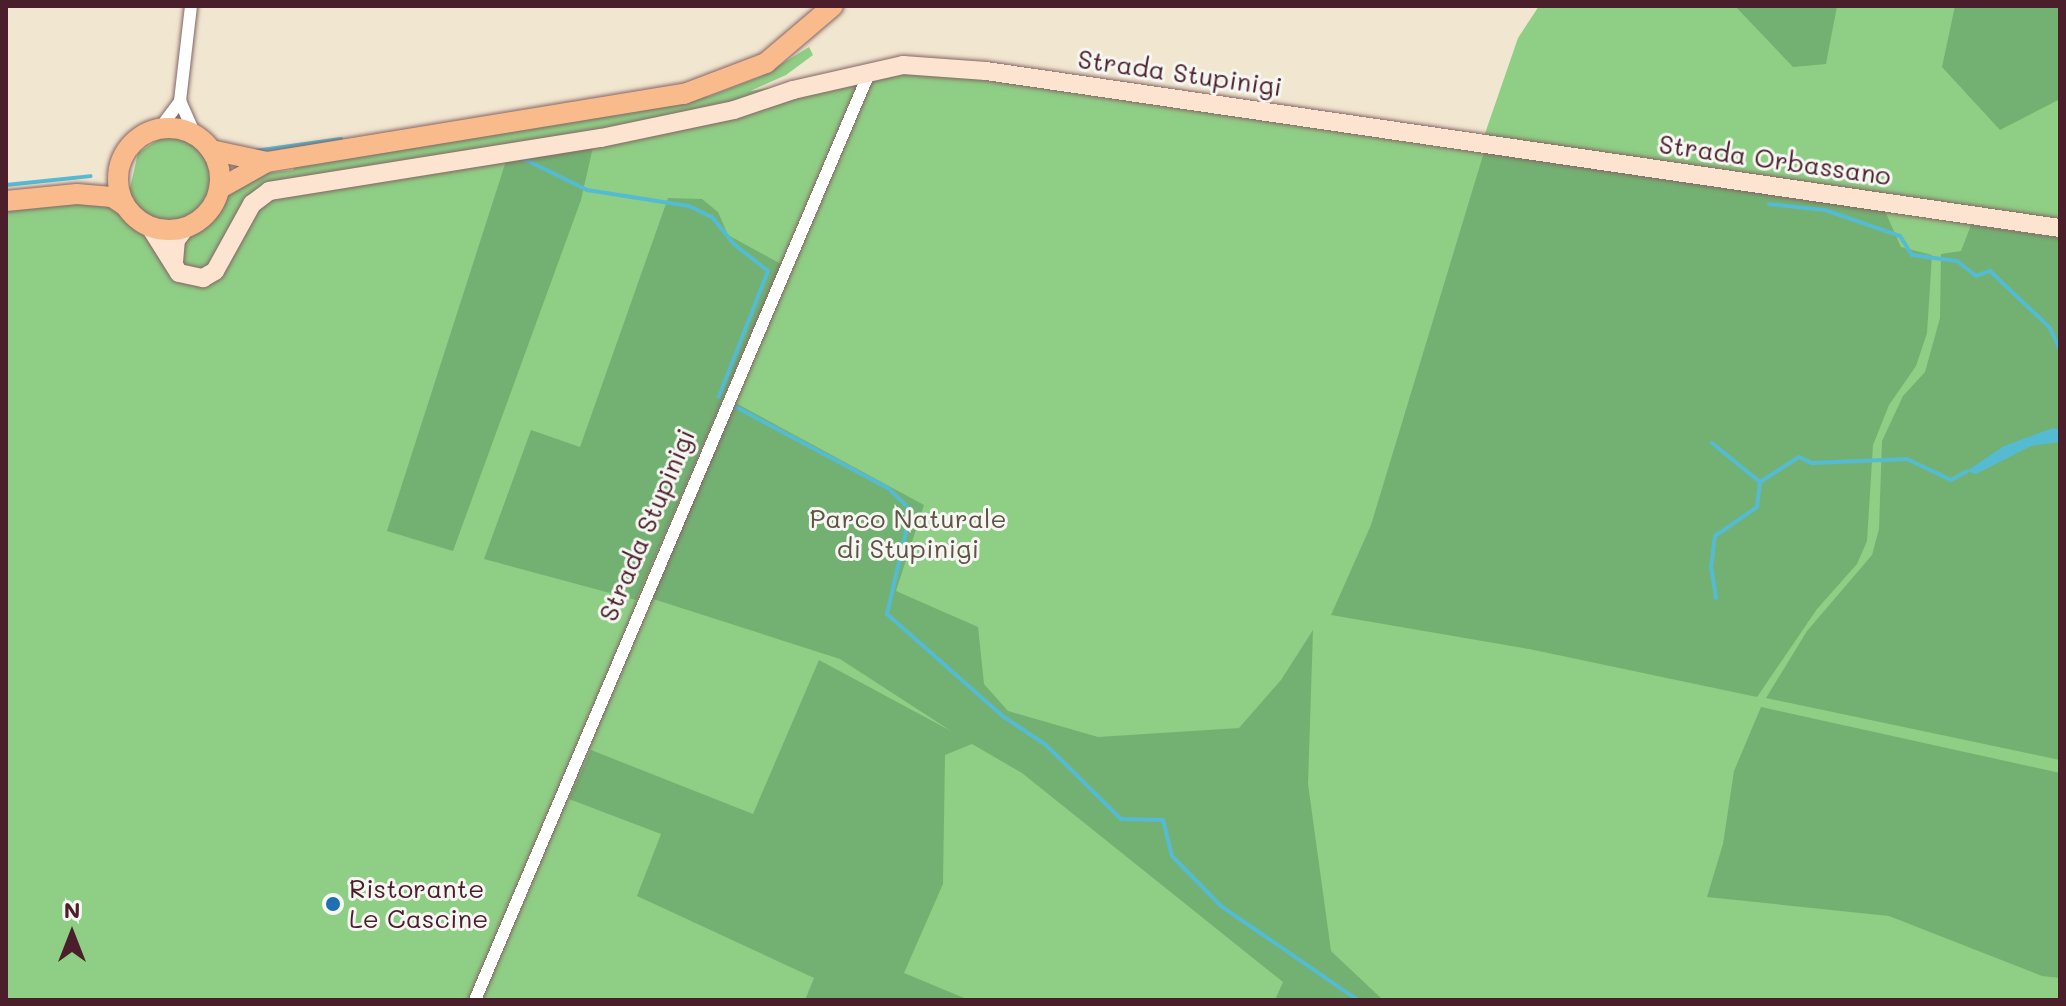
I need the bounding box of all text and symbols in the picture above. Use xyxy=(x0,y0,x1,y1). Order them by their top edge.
street label: Strada Stupinigi xyxy=(1076,43,1284,103)
street label: Strada Orbassano xyxy=(1657,128,1893,192)
street label: Strada Stupinigi xyxy=(592,424,702,626)
park label: Parco Naturale di Stupinigi xyxy=(809,503,1007,564)
place label: Ristorante Le Cascine xyxy=(349,873,488,934)
north arrow xyxy=(32,894,112,974)
text: N xyxy=(64,895,80,924)
marker: Ristorante Le Cascine xyxy=(324,895,342,913)

